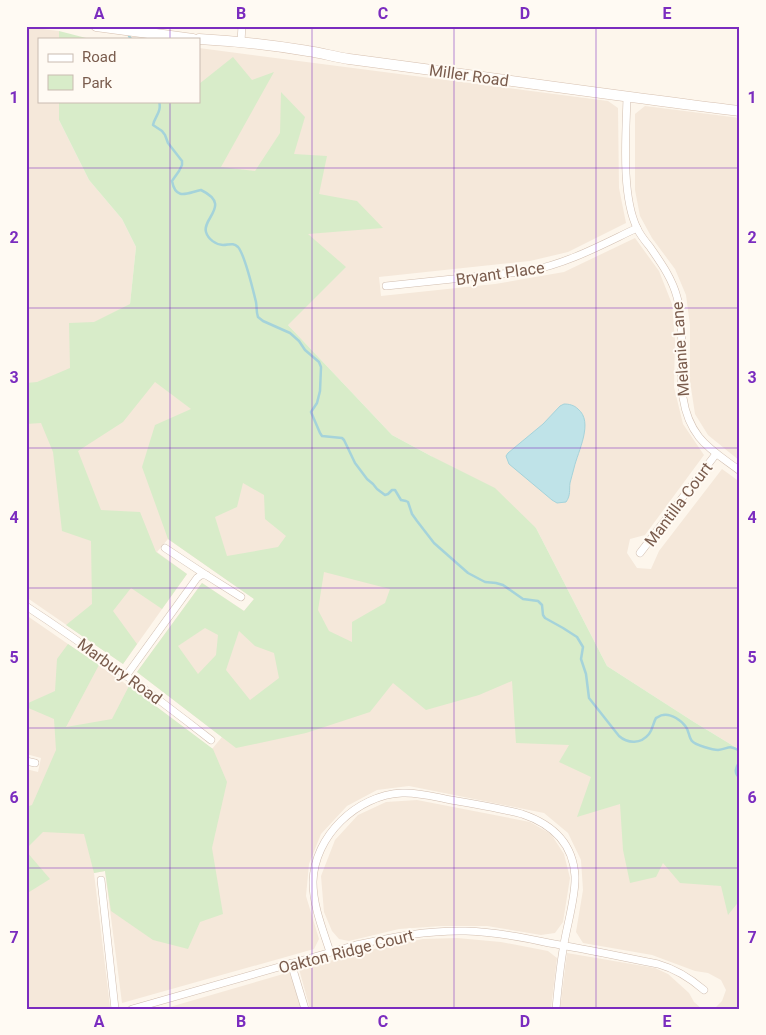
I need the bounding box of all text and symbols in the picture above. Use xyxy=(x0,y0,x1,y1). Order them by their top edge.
text: A xyxy=(94,4,105,23)
text: B xyxy=(236,4,246,23)
text: C xyxy=(378,4,388,23)
text: D xyxy=(520,4,530,23)
text: E xyxy=(663,4,672,23)
legend xyxy=(38,38,200,102)
text: Road xyxy=(82,48,116,66)
street label: Miller Road xyxy=(428,61,510,90)
text: Park xyxy=(82,74,113,92)
text: 1 xyxy=(9,88,19,107)
text: 1 xyxy=(747,88,757,107)
text: 2 xyxy=(9,228,19,247)
text: 2 xyxy=(747,228,757,247)
street label: Bryant Place xyxy=(455,258,546,289)
street label: Melanie Lane xyxy=(668,301,693,397)
text: 3 xyxy=(9,368,19,387)
text: 3 xyxy=(747,368,757,387)
street label: Mantilla Court xyxy=(641,458,716,550)
text: 4 xyxy=(9,508,19,527)
text: 4 xyxy=(747,508,757,527)
street label: Marbury Road xyxy=(74,634,166,708)
text: 5 xyxy=(9,648,19,667)
text: 5 xyxy=(747,648,757,667)
text: 6 xyxy=(9,788,19,807)
text: 6 xyxy=(747,788,757,807)
street label: Oakton Ridge Court xyxy=(277,926,416,977)
text: 7 xyxy=(9,928,19,947)
text: 7 xyxy=(747,928,757,947)
text: A xyxy=(94,1012,105,1031)
text: B xyxy=(236,1012,246,1031)
text: C xyxy=(378,1012,388,1031)
text: D xyxy=(520,1012,530,1031)
text: E xyxy=(663,1012,672,1031)

